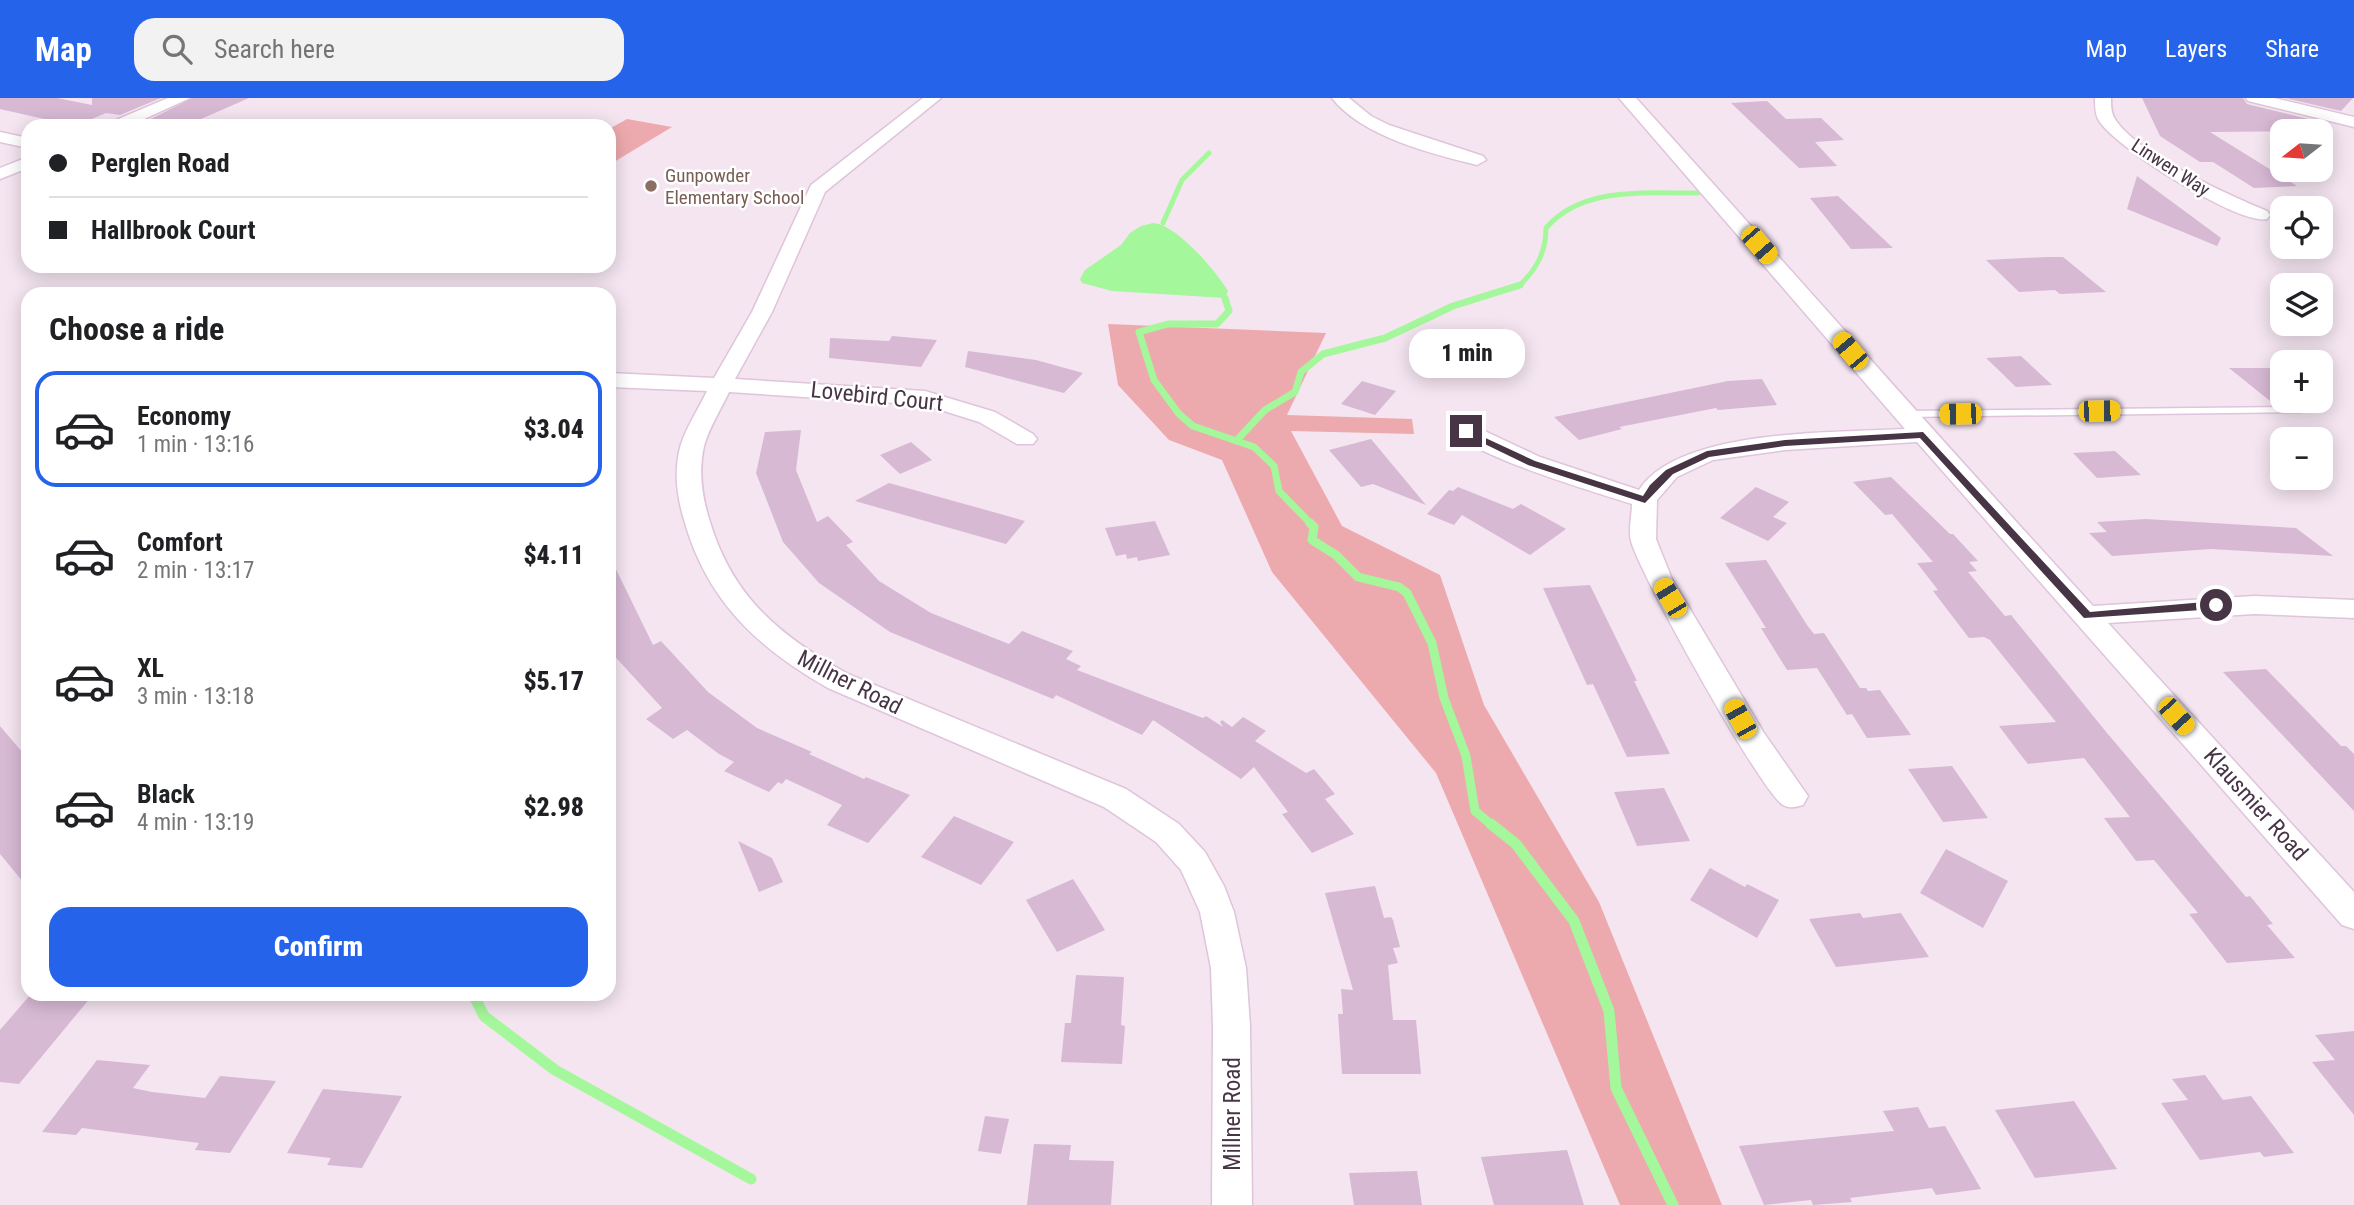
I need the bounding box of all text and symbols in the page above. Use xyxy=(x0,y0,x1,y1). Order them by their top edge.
search box xyxy=(134,18,624,81)
text: Map xyxy=(35,30,92,69)
icon: search xyxy=(158,30,196,68)
text: Search here xyxy=(214,34,335,64)
text: Map xyxy=(2086,35,2127,63)
text: Layers xyxy=(2165,35,2227,63)
text: Share xyxy=(2265,35,2319,63)
north arrow xyxy=(2270,119,2333,182)
map controls xyxy=(2270,119,2333,490)
street label: Linwen Way xyxy=(2127,134,2214,201)
text: Perglen Road xyxy=(91,148,230,178)
place label: Gunpowder Elementary School xyxy=(665,164,804,209)
marker: Gunpowder Elementary School xyxy=(643,178,659,194)
button: locate xyxy=(2270,196,2333,259)
text: Hallbrook Court xyxy=(91,215,255,245)
car xyxy=(1738,222,1781,268)
button: layers xyxy=(2270,273,2333,336)
text: Choose a ride xyxy=(49,310,224,348)
car xyxy=(1829,328,1872,374)
callout: 1 min xyxy=(1408,330,1524,378)
text: 1 min xyxy=(1441,340,1493,367)
button: + xyxy=(2270,350,2333,413)
street label: Lovebird Court xyxy=(809,376,944,417)
icon: car xyxy=(53,398,116,461)
car xyxy=(2078,400,2121,422)
text: Economy xyxy=(137,401,231,431)
car xyxy=(1939,403,1982,425)
text: $3.04 xyxy=(523,414,584,444)
route end xyxy=(1450,415,1482,447)
button: − xyxy=(2270,427,2333,490)
text: 1 min · 13:16 xyxy=(137,431,254,458)
icon: car xyxy=(53,524,116,587)
text: Comfort xyxy=(137,527,223,557)
text: $4.11 xyxy=(523,540,584,570)
text: 2 min · 13:17 xyxy=(137,557,254,584)
car xyxy=(1651,575,1690,621)
route start xyxy=(2200,589,2232,621)
street label: Millner Road xyxy=(793,645,907,720)
icon: car xyxy=(53,650,116,713)
text: XL xyxy=(137,653,164,683)
text: $5.17 xyxy=(523,666,584,696)
text: 3 min · 13:18 xyxy=(137,683,254,710)
car xyxy=(2155,693,2198,739)
car xyxy=(1721,696,1760,742)
street label: Klausmier Road xyxy=(2198,742,2313,866)
icon: car xyxy=(53,776,116,839)
text: Black xyxy=(137,779,195,809)
text: $2.98 xyxy=(523,792,584,822)
text: 4 min · 13:19 xyxy=(137,809,254,836)
button: Confirm xyxy=(49,907,588,987)
street label: Millner Road xyxy=(1219,1057,1246,1171)

